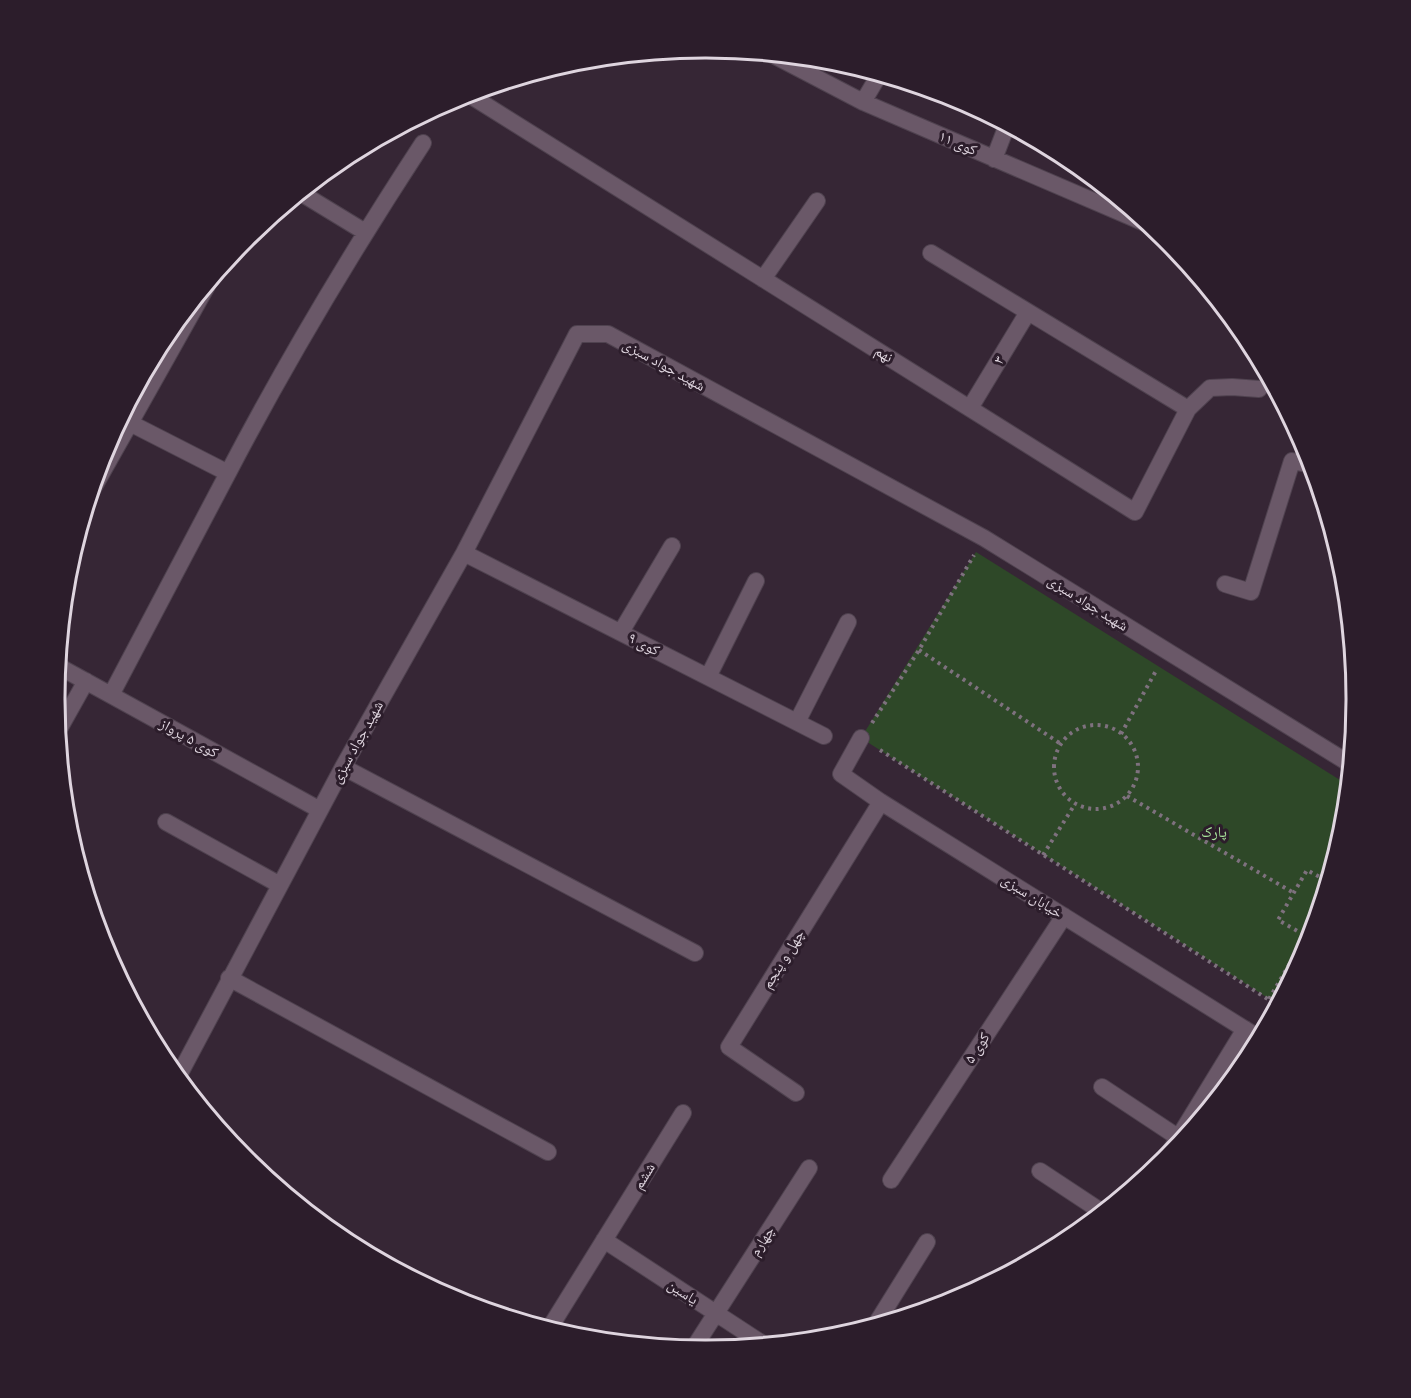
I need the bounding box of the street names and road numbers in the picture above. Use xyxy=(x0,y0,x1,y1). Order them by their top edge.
street label: کوی ۱۱ xyxy=(936,127,980,160)
street label: شهید جواد سبزی xyxy=(619,335,708,396)
street label: نهم xyxy=(871,342,896,367)
street label: ۳ xyxy=(990,352,1009,368)
street label: شهید جواد سبزی xyxy=(1044,571,1132,636)
street label: کوی ۹ xyxy=(625,628,663,660)
street label: شهید جواد سبزی xyxy=(327,698,388,787)
street label: کوی ۵ پرواز xyxy=(155,714,221,762)
street label: خیابان سبزی xyxy=(998,870,1066,923)
street label: چهل و پنجم xyxy=(758,926,809,992)
street label: کوی ۵ xyxy=(960,1029,994,1067)
street label: ششم xyxy=(629,1159,660,1193)
street label: چهارم xyxy=(746,1222,779,1260)
street label: یاسین xyxy=(664,1275,702,1310)

